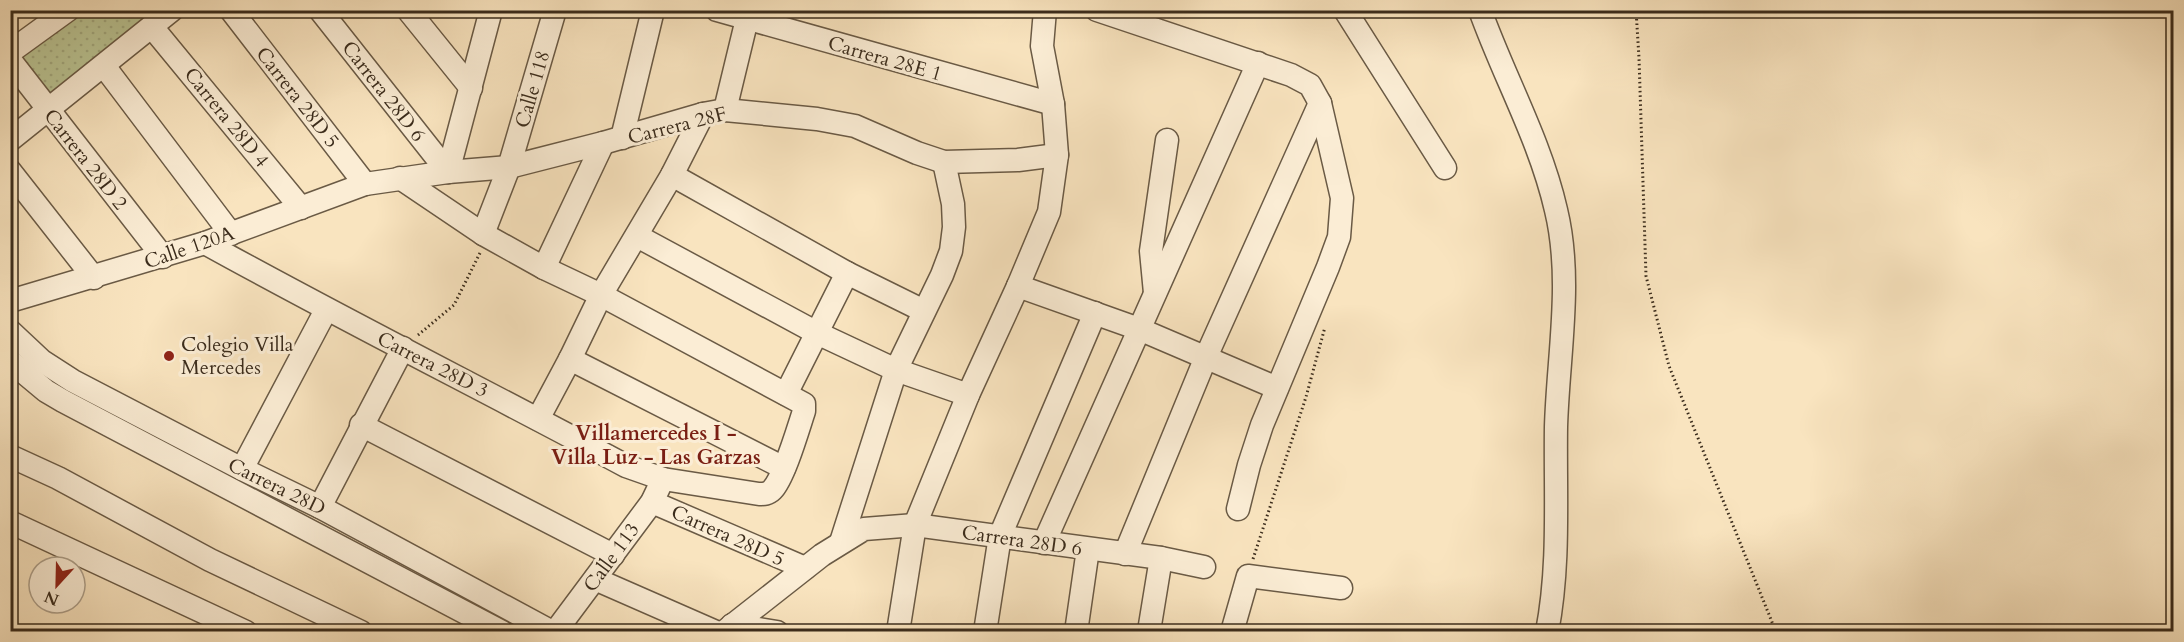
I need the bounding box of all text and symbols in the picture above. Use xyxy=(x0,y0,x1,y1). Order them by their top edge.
street label: Carrera 28E 1 xyxy=(825,29,945,88)
street label: Carrera 28D 6 xyxy=(336,35,432,147)
street label: Carrera 28D 5 xyxy=(250,41,346,153)
street label: Calle 118 xyxy=(509,47,556,131)
street label: Carrera 28D 4 xyxy=(178,62,275,173)
street label: Carrera 28F xyxy=(625,100,729,151)
street label: Carrera 28D 2 xyxy=(38,103,134,215)
street label: Calle 120A xyxy=(141,219,238,275)
street label: Carrera 28D 3 xyxy=(373,325,493,404)
place label: Colegio Villa Mercedes xyxy=(181,331,294,381)
marker: Colegio Villa Mercedes xyxy=(162,349,176,363)
district label: Villamercedes I - Villa Luz - Las Garzas xyxy=(551,419,761,472)
street label: Carrera 28D xyxy=(223,451,330,522)
street label: Carrera 28D 5 xyxy=(667,498,789,572)
street label: Calle 113 xyxy=(577,517,646,597)
street label: Carrera 28D 6 xyxy=(960,519,1084,562)
north arrow xyxy=(27,555,87,615)
text: N xyxy=(41,585,62,611)

